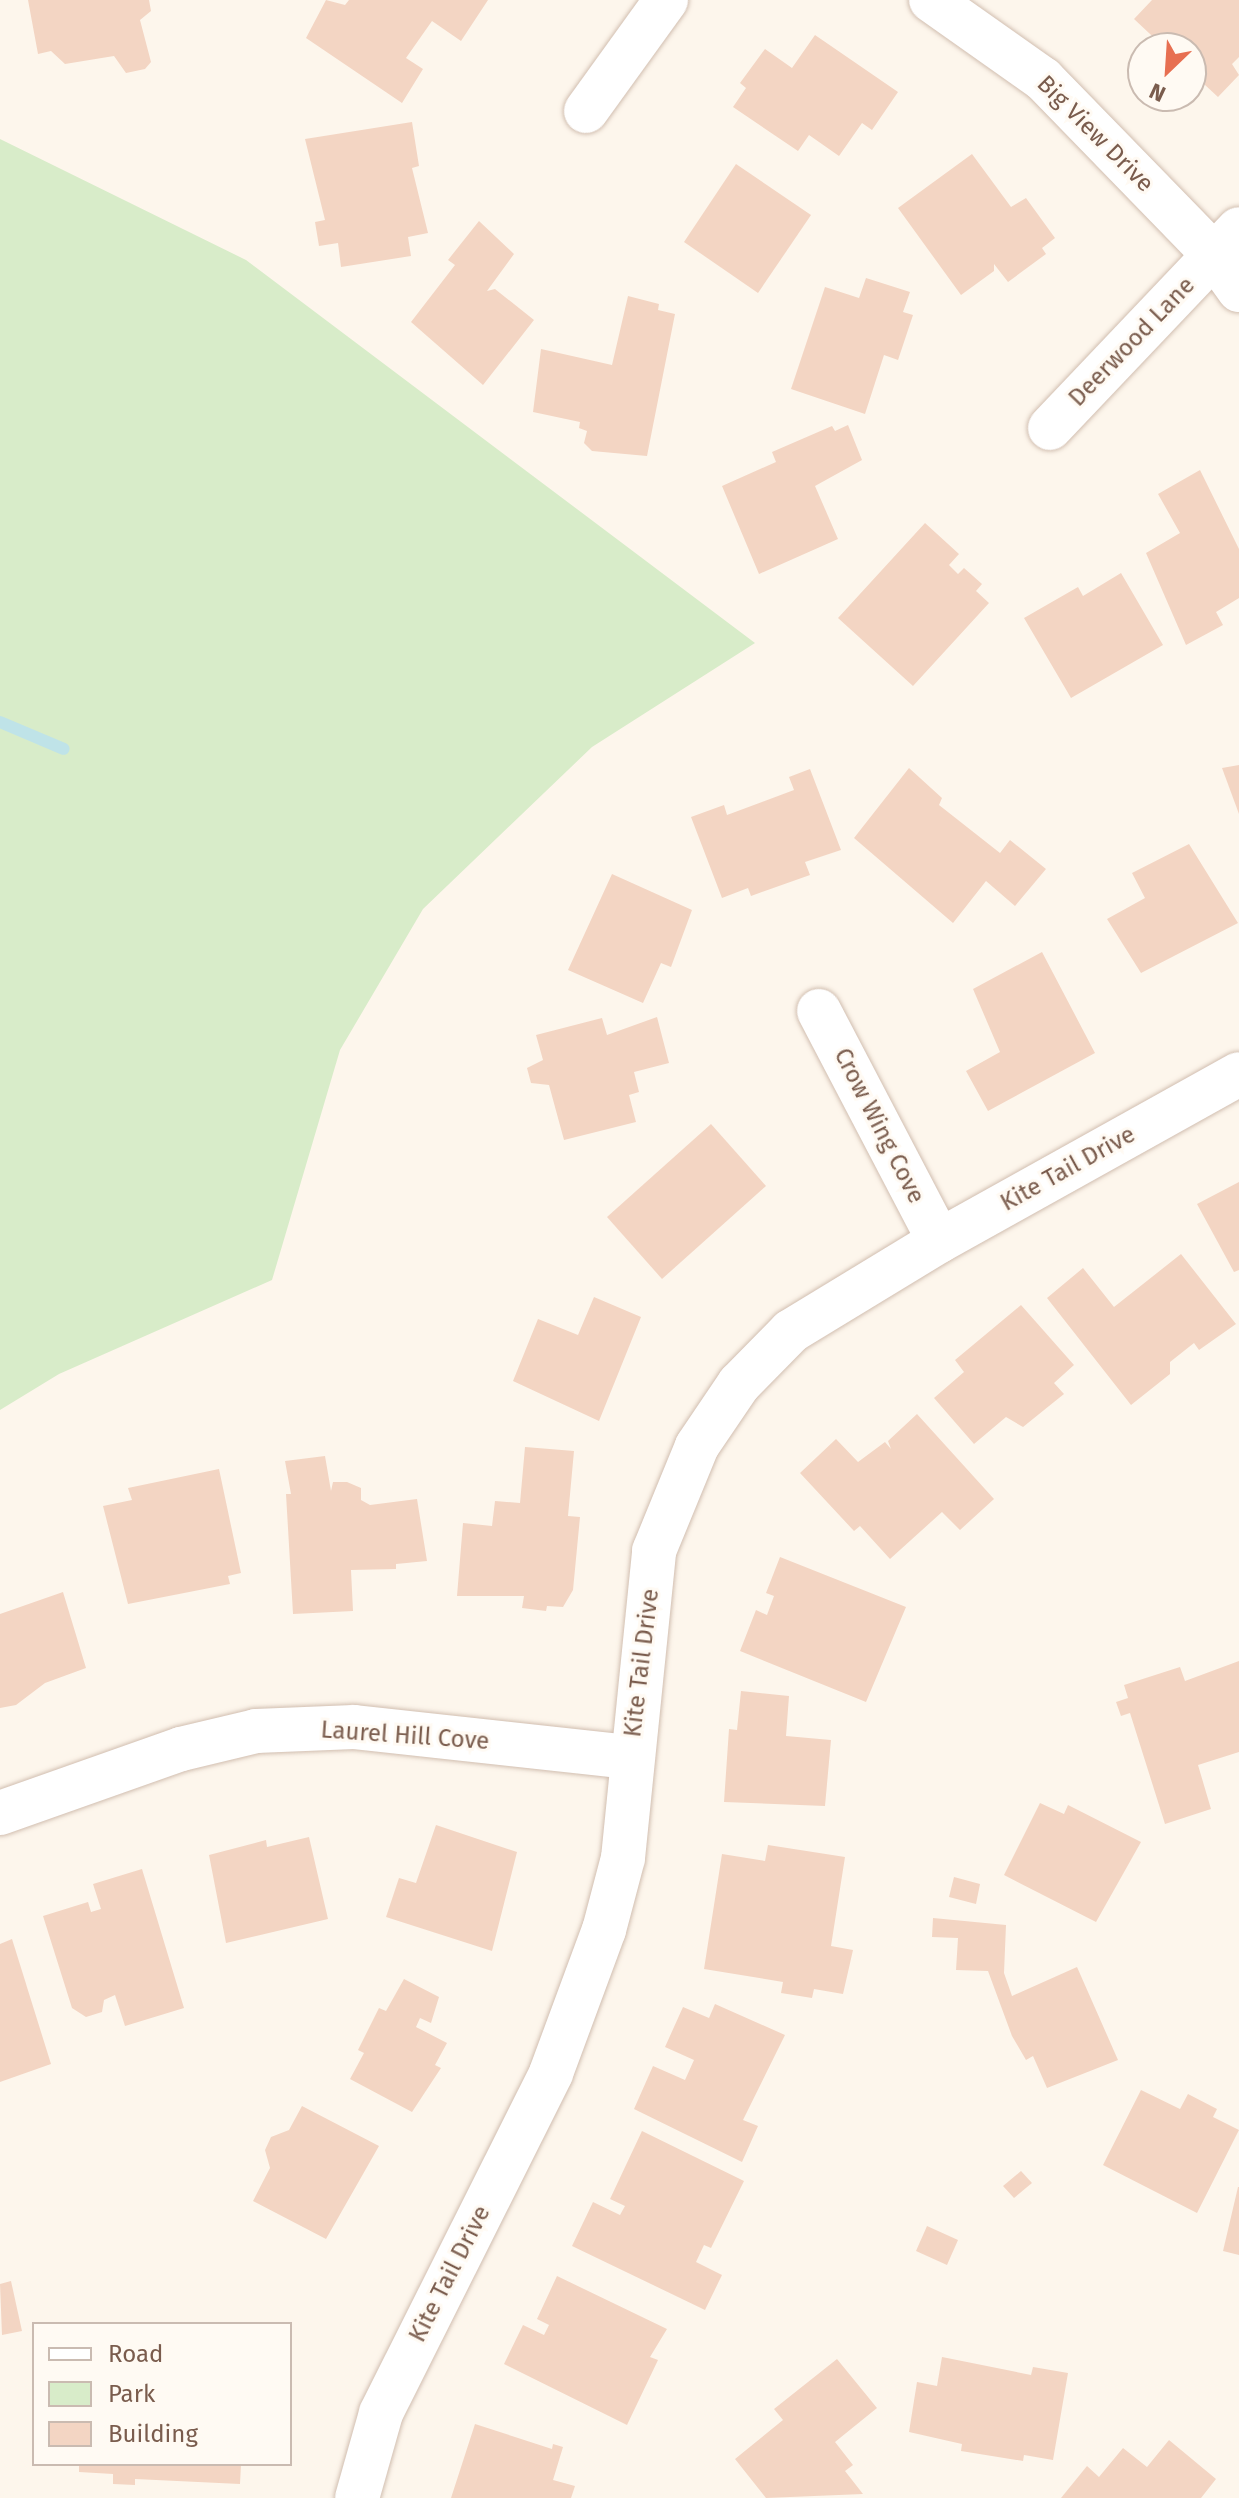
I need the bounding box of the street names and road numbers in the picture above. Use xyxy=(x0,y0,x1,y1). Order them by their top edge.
street label: Big View Drive xyxy=(1031,70,1159,198)
street label: Deerwood Lane xyxy=(1063,271,1201,413)
street label: Crow Wing Cove xyxy=(827,1044,931,1208)
street label: Kite Tail Drive xyxy=(996,1120,1140,1218)
street label: Kite Tail Drive xyxy=(619,1587,665,1739)
street label: Laurel Hill Cove xyxy=(320,1716,490,1756)
street label: Kite Tail Drive xyxy=(403,2201,497,2347)

